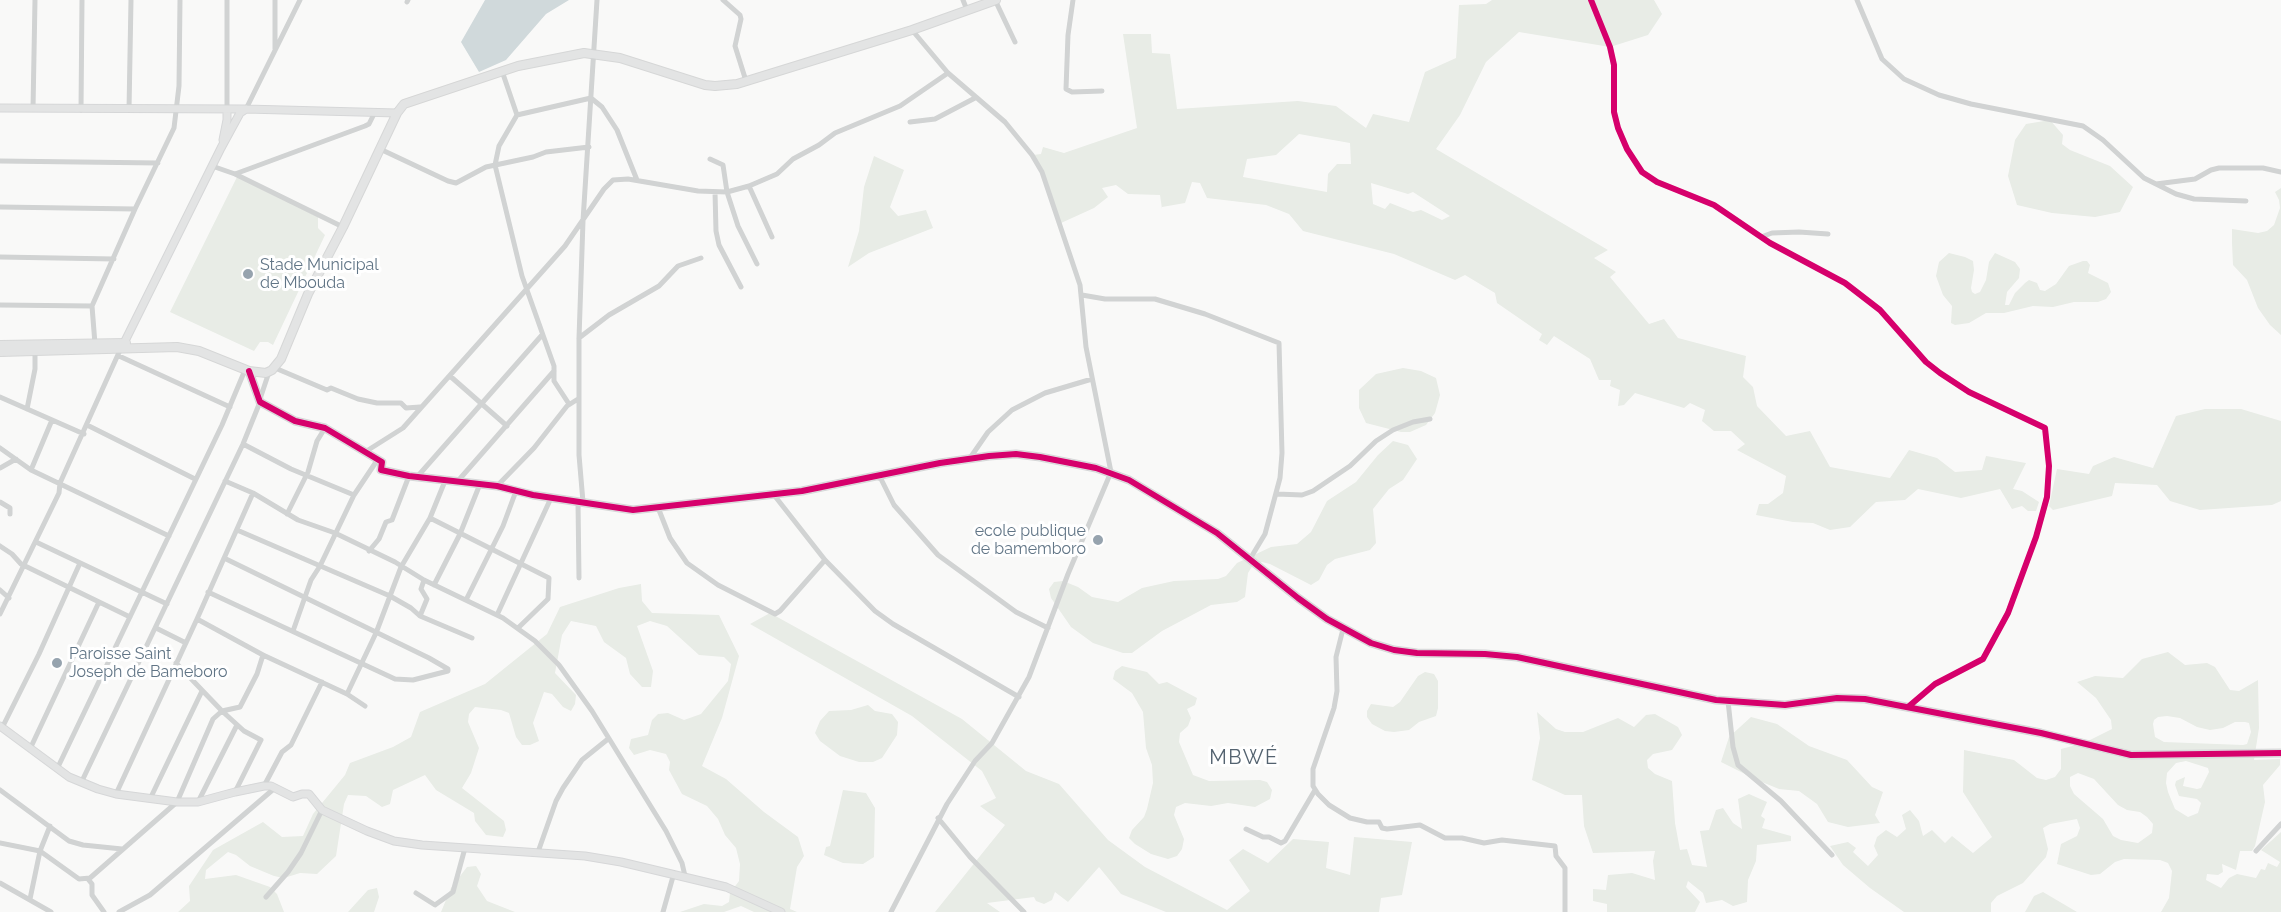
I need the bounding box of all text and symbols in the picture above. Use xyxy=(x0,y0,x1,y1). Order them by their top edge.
place label: Stade Municipal de Mbouda xyxy=(260,255,379,293)
marker: Stade Municipal de Mbouda xyxy=(241,267,255,281)
place label: ecole publique de bamemboro xyxy=(971,521,1086,559)
marker: ecole publique de bamemboro xyxy=(1091,533,1105,547)
place label: Paroisse Saint Joseph de Bameboro xyxy=(69,644,228,682)
marker: Paroisse Saint Joseph de Bameboro xyxy=(50,656,64,670)
district label: MBWÉ xyxy=(1209,746,1279,770)

